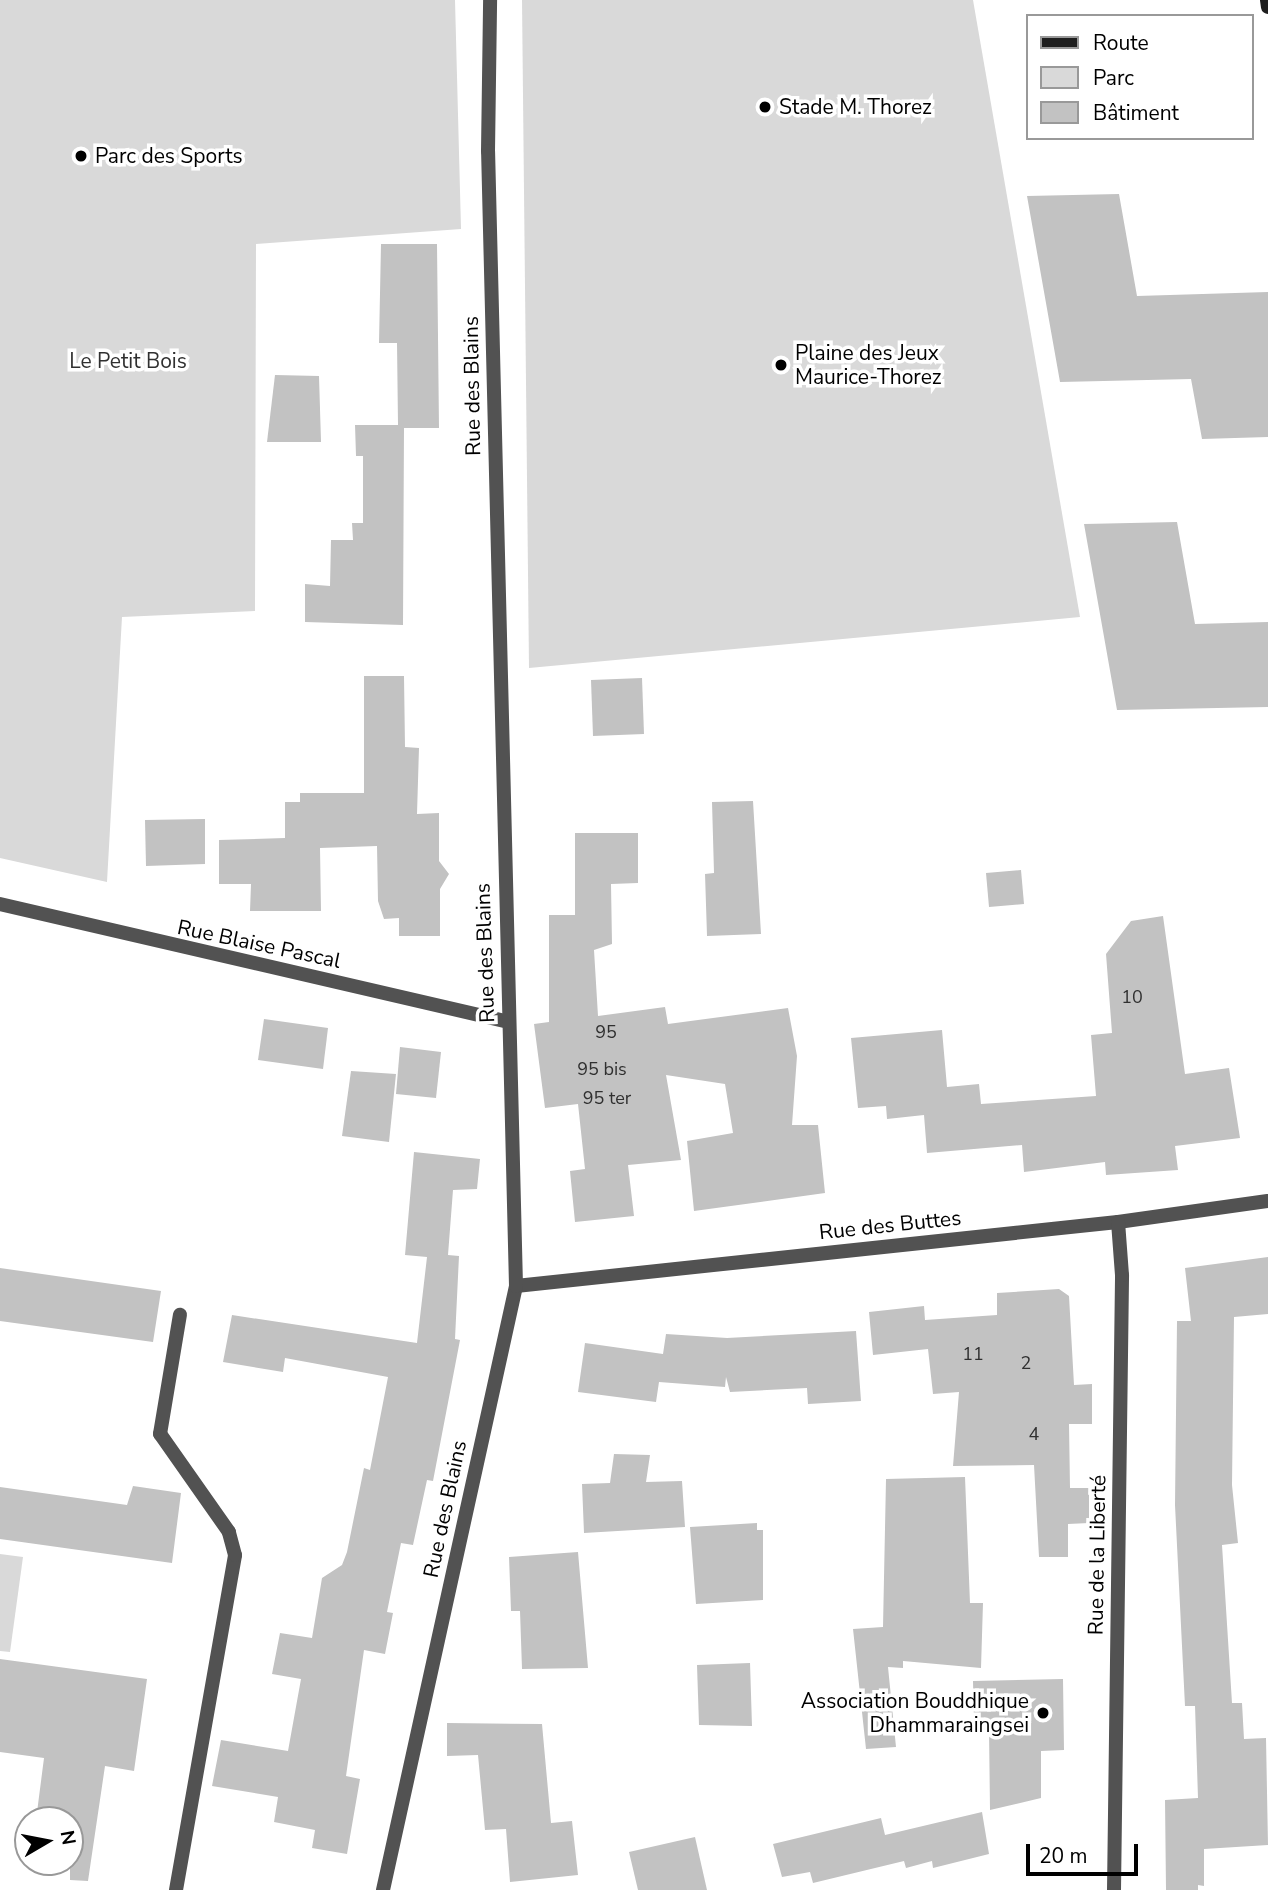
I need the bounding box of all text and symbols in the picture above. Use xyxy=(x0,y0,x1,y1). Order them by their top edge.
legend xyxy=(1026,14,1254,140)
text: Route xyxy=(1093,29,1149,57)
text: Parc xyxy=(1093,64,1134,92)
place label: Stade M. Thorez xyxy=(779,94,932,120)
marker: Stade M. Thorez xyxy=(757,99,773,115)
text: Bâtiment xyxy=(1093,99,1179,127)
place label: Parc des Sports xyxy=(95,143,243,169)
marker: Parc des Sports xyxy=(73,148,89,164)
street label: Rue des Blains xyxy=(458,316,486,456)
place label: Plaine des Jeux Maurice-Thorez xyxy=(795,340,942,390)
park label: Le Petit Bois xyxy=(69,348,187,374)
marker: Plaine des Jeux Maurice-Thorez xyxy=(773,357,789,373)
street label: Rue des Blains xyxy=(470,883,500,1023)
street label: Rue Blaise Pascal xyxy=(175,914,343,974)
house number: 10 xyxy=(1121,986,1143,1008)
house number: 95 xyxy=(595,1021,617,1043)
house number: 95 bis xyxy=(577,1058,627,1080)
house number: 95 ter xyxy=(583,1087,631,1109)
street label: Rue des Buttes xyxy=(818,1205,962,1245)
house number: 11 xyxy=(962,1343,984,1365)
house number: 2 xyxy=(1021,1352,1031,1374)
house number: 4 xyxy=(1029,1423,1039,1445)
street label: Rue des Blains xyxy=(418,1438,472,1580)
street label: Rue de la Liberté xyxy=(1083,1475,1111,1635)
place label: Association Bouddhique Dhammaraingsei xyxy=(801,1688,1029,1738)
marker: Association Bouddhique Dhammaraingsei xyxy=(1035,1705,1051,1721)
north arrow xyxy=(14,1806,84,1876)
text: N xyxy=(54,1828,82,1847)
scale bar xyxy=(1030,1830,1142,1874)
text: 20 m xyxy=(1039,1842,1088,1870)

